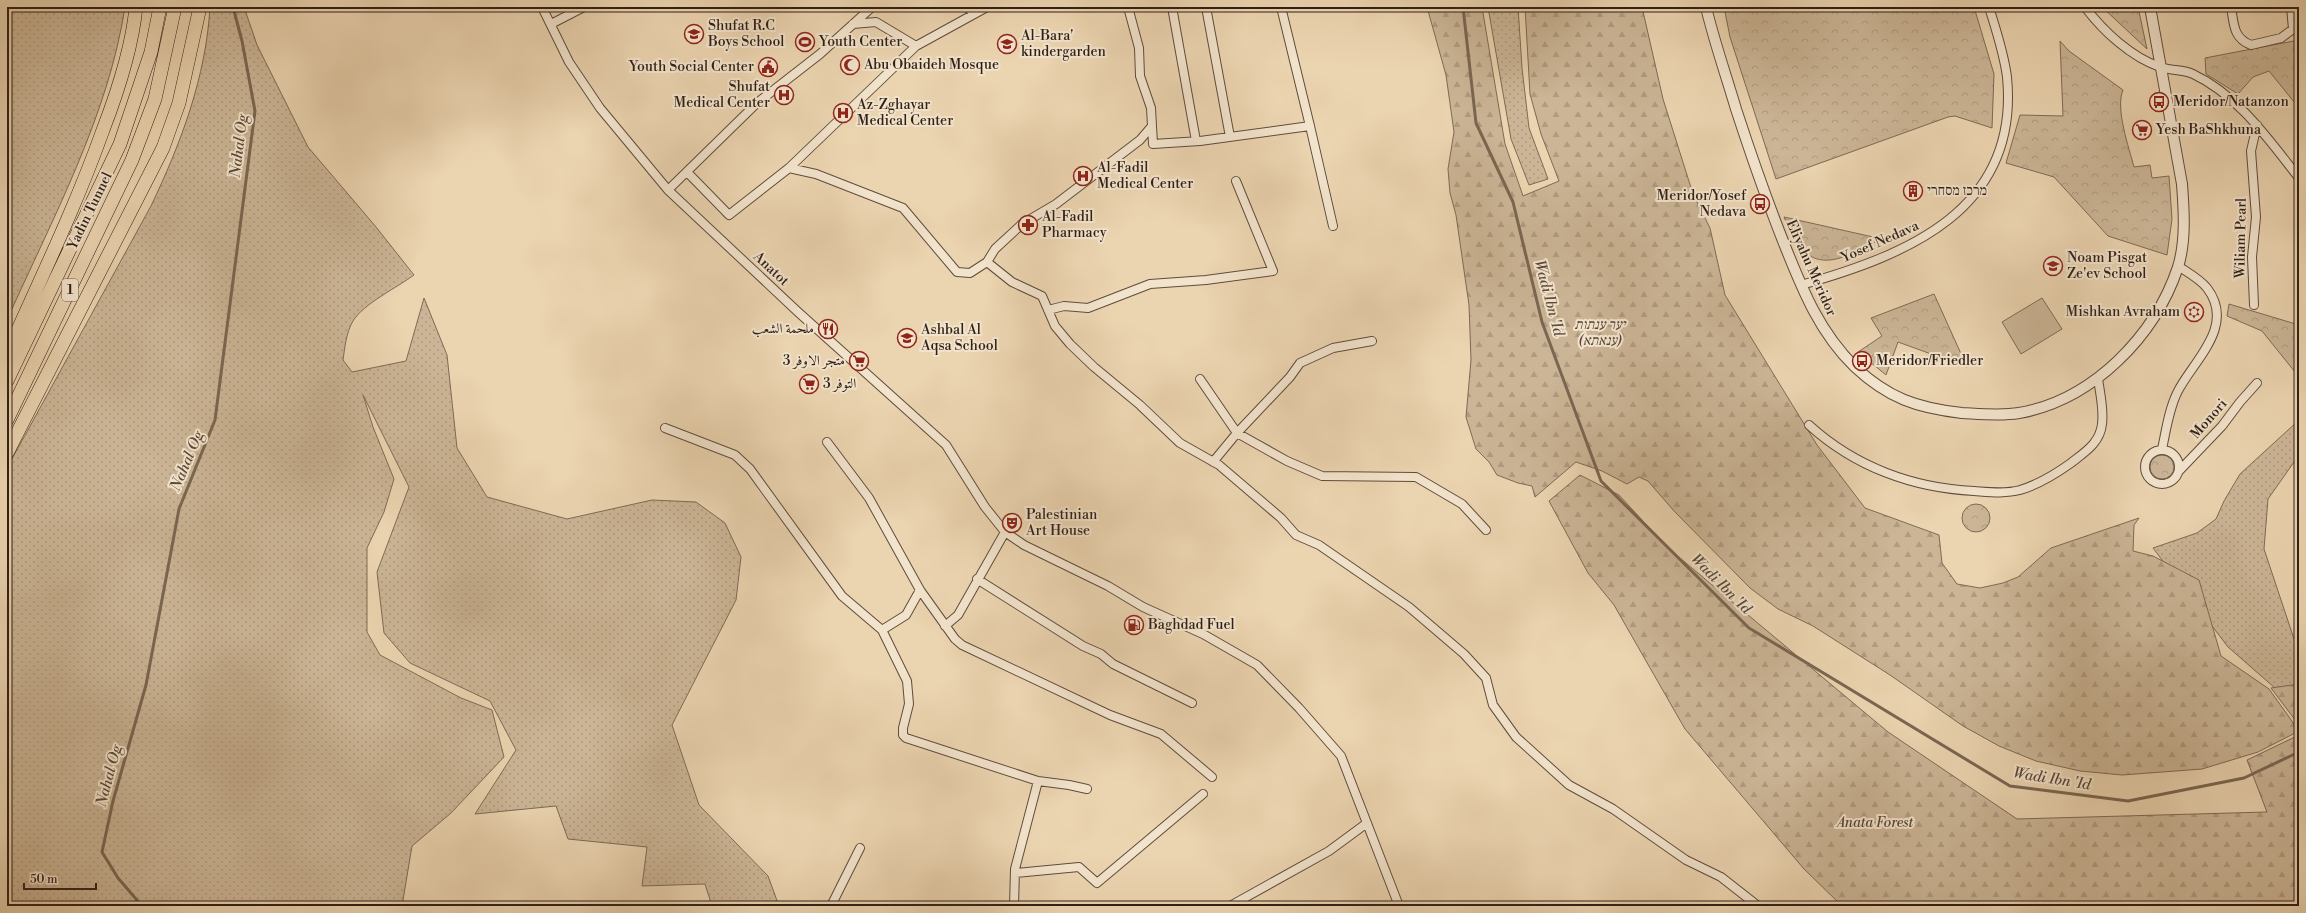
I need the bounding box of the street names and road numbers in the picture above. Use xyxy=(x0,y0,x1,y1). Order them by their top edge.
street label: Yadin Tunnel xyxy=(63,169,116,254)
street label: Wiliam Pearl xyxy=(2231,198,2251,279)
street label: Yosef Nedava xyxy=(1837,216,1923,268)
street label: Eliyahu Meridor xyxy=(1782,217,1840,319)
street label: Anatot xyxy=(749,247,793,290)
road number: 1 xyxy=(62,279,78,301)
street label: Monori xyxy=(2187,395,2232,443)

